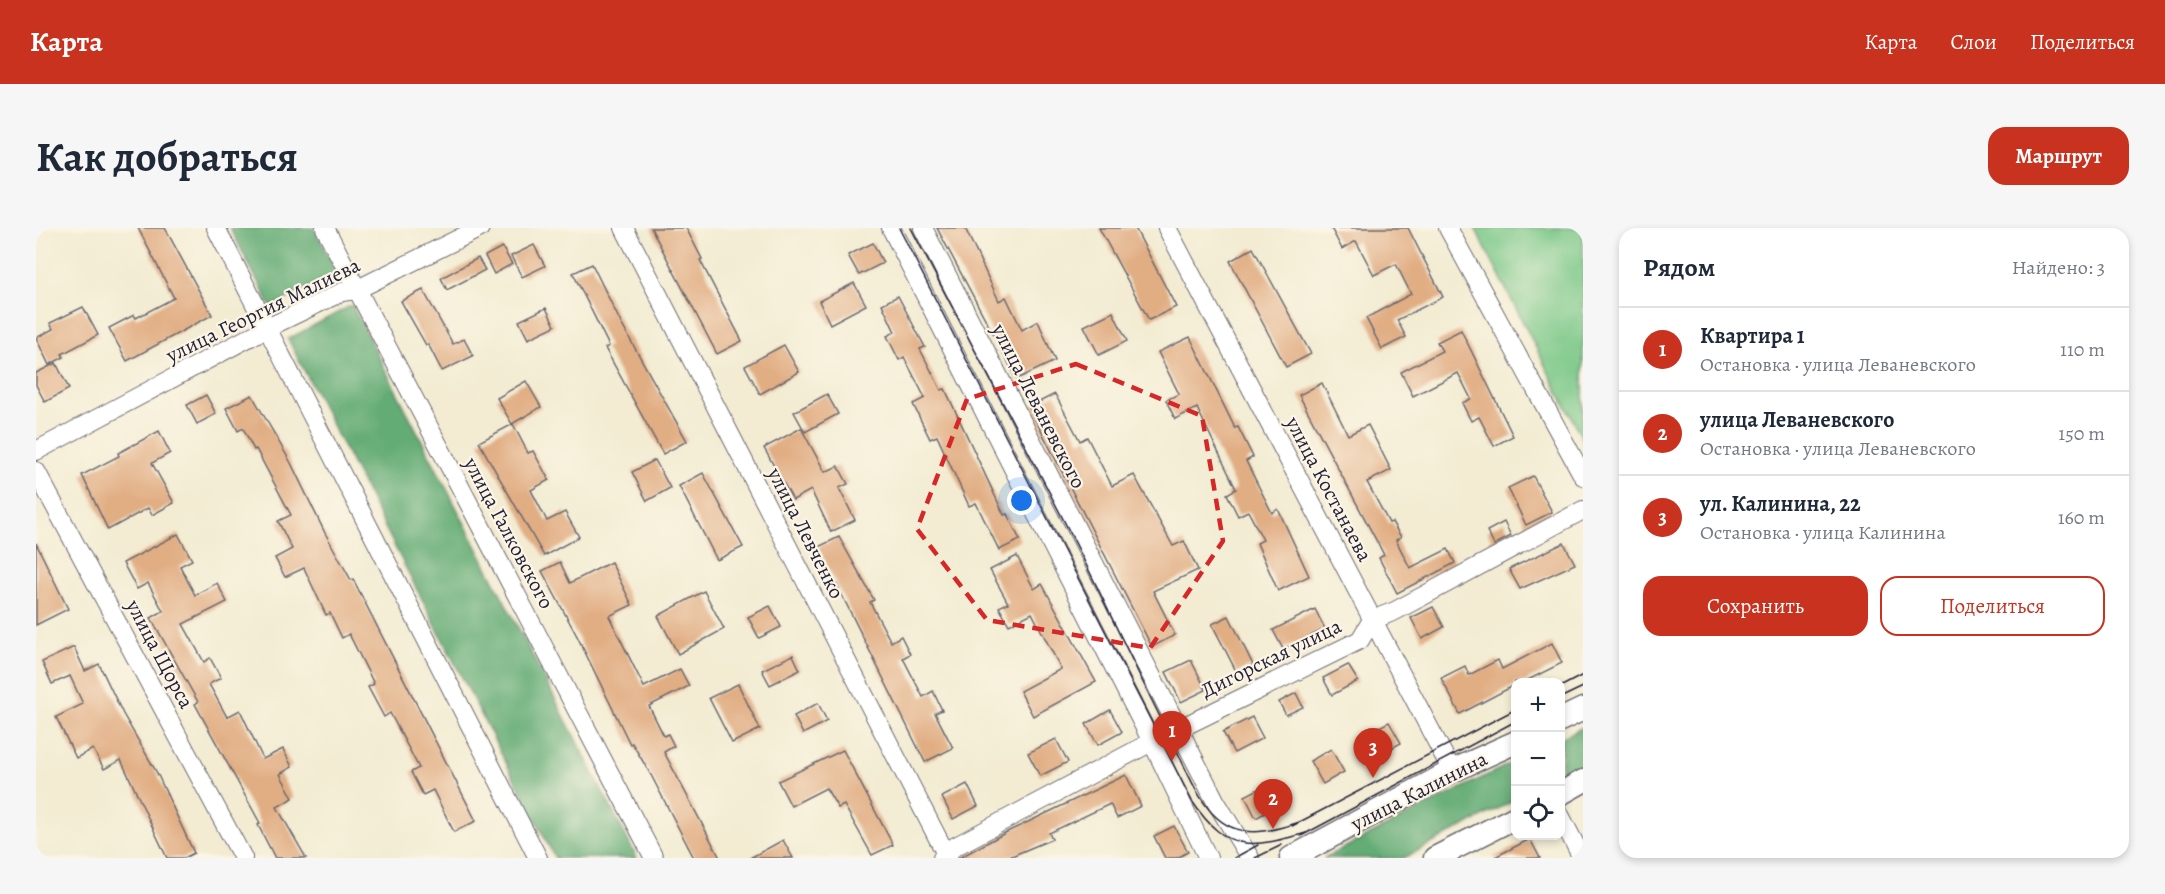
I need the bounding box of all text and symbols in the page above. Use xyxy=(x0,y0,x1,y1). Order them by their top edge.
text: Карта xyxy=(30,23,103,61)
text: Карта xyxy=(1864,28,1917,56)
text: Слои xyxy=(1950,28,1997,56)
text: Поделиться xyxy=(2030,28,2135,56)
button: Маршрут xyxy=(1988,127,2129,185)
text: Как добраться xyxy=(36,128,298,185)
text: Рядом xyxy=(1643,250,1715,285)
street label: улица Георгия Малиева xyxy=(160,251,365,370)
text: Найдено: 3 xyxy=(2012,254,2105,281)
street label: улица Леваневского xyxy=(985,318,1093,493)
text: Квартира 1 xyxy=(1700,321,1805,351)
text: 1 xyxy=(1659,336,1666,363)
text: 110 m xyxy=(2060,336,2105,363)
text: Остановка · улица Леваневского xyxy=(1700,351,1976,378)
text: улица Леваневского xyxy=(1700,405,1894,435)
street label: улица Костанаева xyxy=(1279,411,1379,567)
text: 2 xyxy=(1658,420,1667,447)
text: 150 m xyxy=(2058,420,2105,447)
text: Остановка · улица Леваневского xyxy=(1700,435,1976,462)
street label: улица Галковского xyxy=(457,452,561,614)
street label: улица Левченко xyxy=(760,462,851,603)
your location xyxy=(1007,486,1036,515)
text: ул. Калинина, 22 xyxy=(1700,489,1861,519)
text: 3 xyxy=(1658,504,1667,531)
text: 160 m xyxy=(2058,504,2105,531)
text: Остановка · улица Калинина xyxy=(1700,519,1946,546)
button: Сохранить xyxy=(1643,576,1868,636)
button: Поделиться xyxy=(1880,576,2105,636)
street label: улица Щорса xyxy=(119,594,201,714)
street label: Дигорская улица xyxy=(1196,612,1346,704)
map controls xyxy=(1511,678,1565,840)
button: + xyxy=(1511,678,1565,732)
pin: 1 xyxy=(1152,712,1192,761)
pin: 3 xyxy=(1354,728,1392,778)
button: − xyxy=(1511,732,1565,786)
street label: улица Калинина xyxy=(1345,744,1492,838)
pin: 2 xyxy=(1254,780,1292,829)
button: locate xyxy=(1511,786,1565,840)

